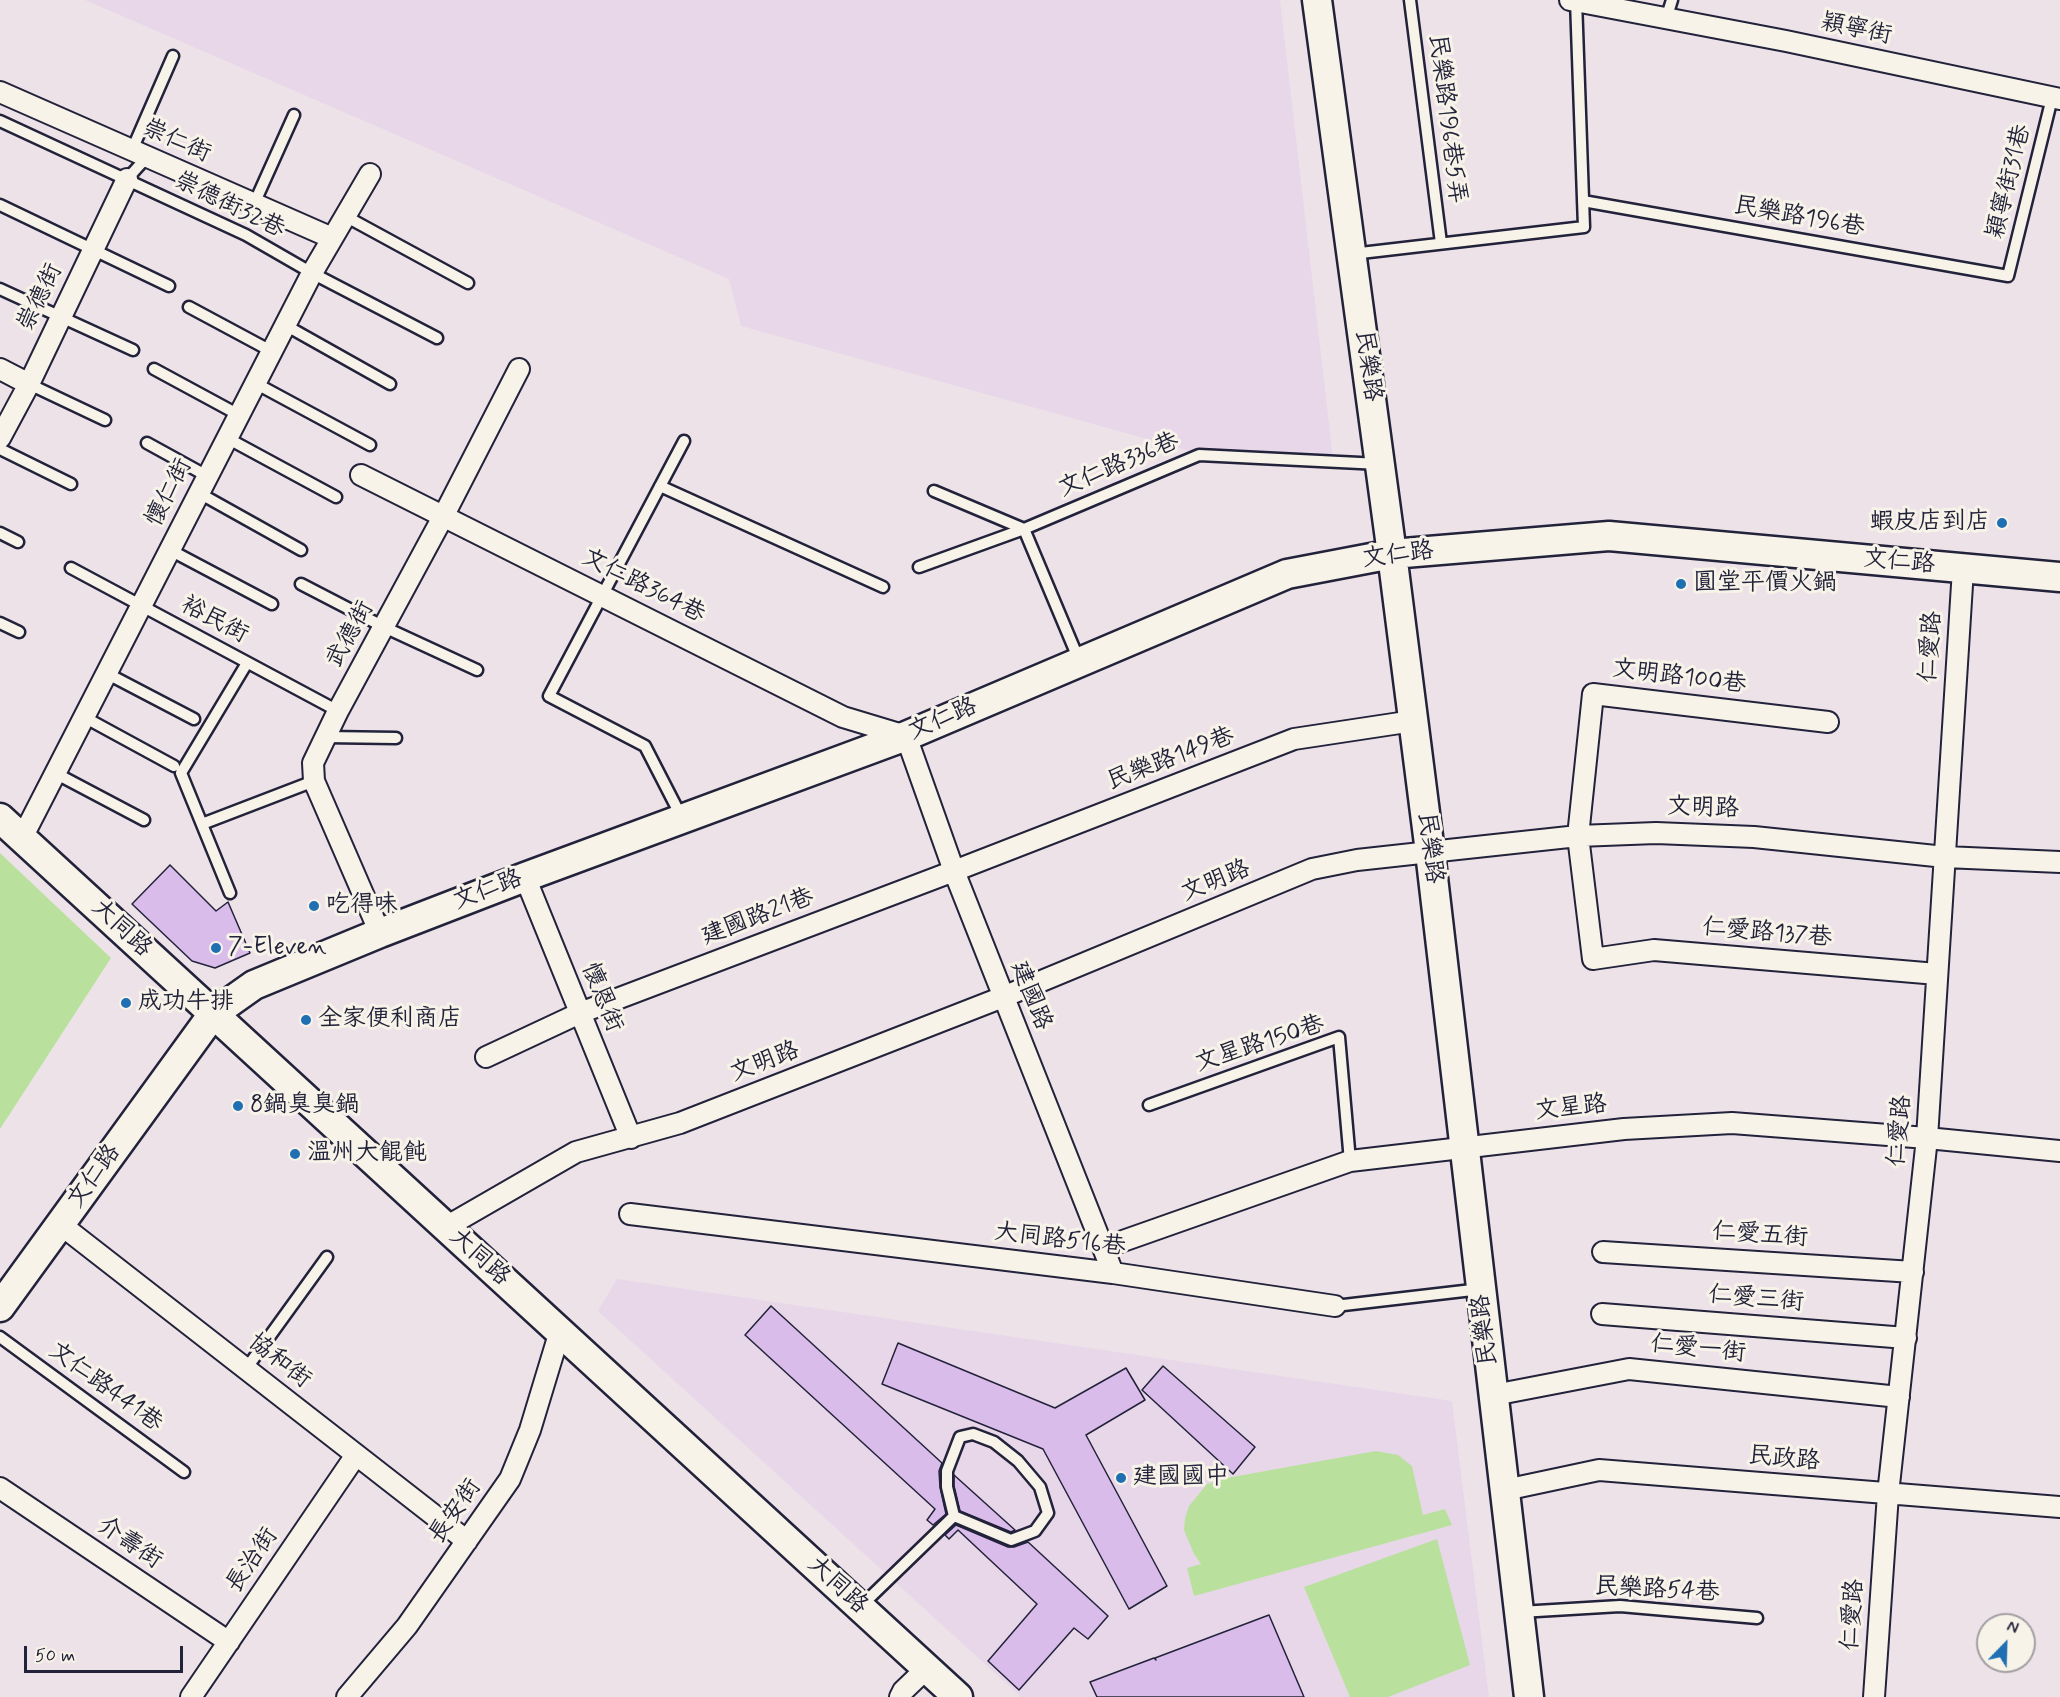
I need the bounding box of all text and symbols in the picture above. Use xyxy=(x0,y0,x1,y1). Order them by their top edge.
street label: 穎寧街 xyxy=(1818,8,1894,52)
street label: 民樂路196巷5弄 xyxy=(1421,33,1471,205)
street label: 崇仁街 xyxy=(137,114,215,170)
street label: 穎寧街31巷 xyxy=(1982,122,2038,242)
street label: 崇德街32巷 xyxy=(169,167,289,245)
street label: 民樂路196巷 xyxy=(1731,192,1867,244)
street label: 崇德街 xyxy=(12,259,70,337)
street label: 民樂路 xyxy=(1348,328,1386,404)
street label: 文仁路336巷 xyxy=(1054,428,1184,504)
street label: 懷仁街 xyxy=(141,454,199,532)
place label: 蝦皮店到店 xyxy=(1870,509,1990,537)
marker: 蝦皮店到店 xyxy=(1995,516,2009,530)
street label: 文仁路 xyxy=(1361,537,1435,575)
street label: 文仁路364巷 xyxy=(577,544,709,630)
street label: 文仁路 xyxy=(1862,546,1936,580)
place label: 圓堂平價火鍋 xyxy=(1693,570,1837,598)
marker: 圓堂平價火鍋 xyxy=(1674,577,1688,591)
street label: 裕民街 xyxy=(175,591,253,651)
street label: 武德街 xyxy=(321,597,381,673)
street label: 仁愛路 xyxy=(1915,610,1949,684)
street label: 文明路100巷 xyxy=(1610,655,1748,701)
street label: 文仁路 xyxy=(904,693,982,747)
street label: 民樂路149巷 xyxy=(1103,723,1239,797)
street label: 文明路 xyxy=(1667,793,1739,825)
street label: 民樂路 xyxy=(1410,811,1448,885)
street label: 文明路 xyxy=(1177,855,1255,909)
street label: 文仁路 xyxy=(449,865,527,917)
street label: 建國路21巷 xyxy=(698,883,818,953)
place label: 吃得味 xyxy=(326,892,398,920)
street label: 大同路 xyxy=(85,894,157,964)
marker: 吃得味 xyxy=(307,899,321,913)
street label: 仁愛路137巷 xyxy=(1701,914,1833,954)
place label: 7-Eleven xyxy=(228,934,327,962)
marker: 7-Eleven xyxy=(209,941,223,955)
street label: 建國路 xyxy=(1003,957,1057,1035)
street label: 懷恩街 xyxy=(574,959,628,1037)
place label: 成功牛排 xyxy=(138,989,234,1017)
marker: 成功牛排 xyxy=(119,996,133,1010)
place label: 全家便利商店 xyxy=(318,1006,462,1034)
street label: 文星路150巷 xyxy=(1192,1011,1328,1079)
marker: 全家便利商店 xyxy=(299,1013,313,1027)
street label: 文明路 xyxy=(726,1037,804,1089)
street label: 文星路 xyxy=(1534,1091,1608,1127)
place label: 8鍋臭臭鍋 xyxy=(250,1092,360,1120)
street label: 仁愛路 xyxy=(1884,1094,1918,1168)
marker: 8鍋臭臭鍋 xyxy=(231,1099,245,1113)
street label: 文仁路 xyxy=(62,1139,128,1215)
place label: 溫州大餛飩 xyxy=(307,1140,427,1168)
marker: 溫州大餛飩 xyxy=(288,1147,302,1161)
street label: 仁愛五街 xyxy=(1711,1218,1809,1254)
street label: 大同路516巷 xyxy=(993,1219,1127,1263)
street label: 大同路 xyxy=(443,1223,515,1293)
street label: 仁愛三街 xyxy=(1707,1281,1805,1319)
street label: 民樂路 xyxy=(1467,1293,1505,1367)
street label: 協和街 xyxy=(242,1328,316,1396)
street label: 仁愛一街 xyxy=(1649,1331,1747,1369)
street label: 文仁路441巷 xyxy=(42,1337,168,1439)
street label: 民政路 xyxy=(1747,1443,1821,1477)
place label: 建國國中 xyxy=(1133,1464,1229,1492)
marker: 建國國中 xyxy=(1114,1471,1128,1485)
street label: 長安街 xyxy=(424,1474,488,1550)
street label: 介壽街 xyxy=(91,1512,167,1576)
street label: 長治街 xyxy=(221,1523,285,1599)
street label: 大同路 xyxy=(801,1551,873,1621)
street label: 民樂路54巷 xyxy=(1594,1573,1720,1609)
street label: 仁愛路 xyxy=(1837,1578,1871,1652)
north arrow xyxy=(1976,1613,2036,1673)
text: N xyxy=(2003,1616,2021,1640)
scale bar xyxy=(27,1634,186,1672)
text: 50 m xyxy=(35,1644,75,1668)

